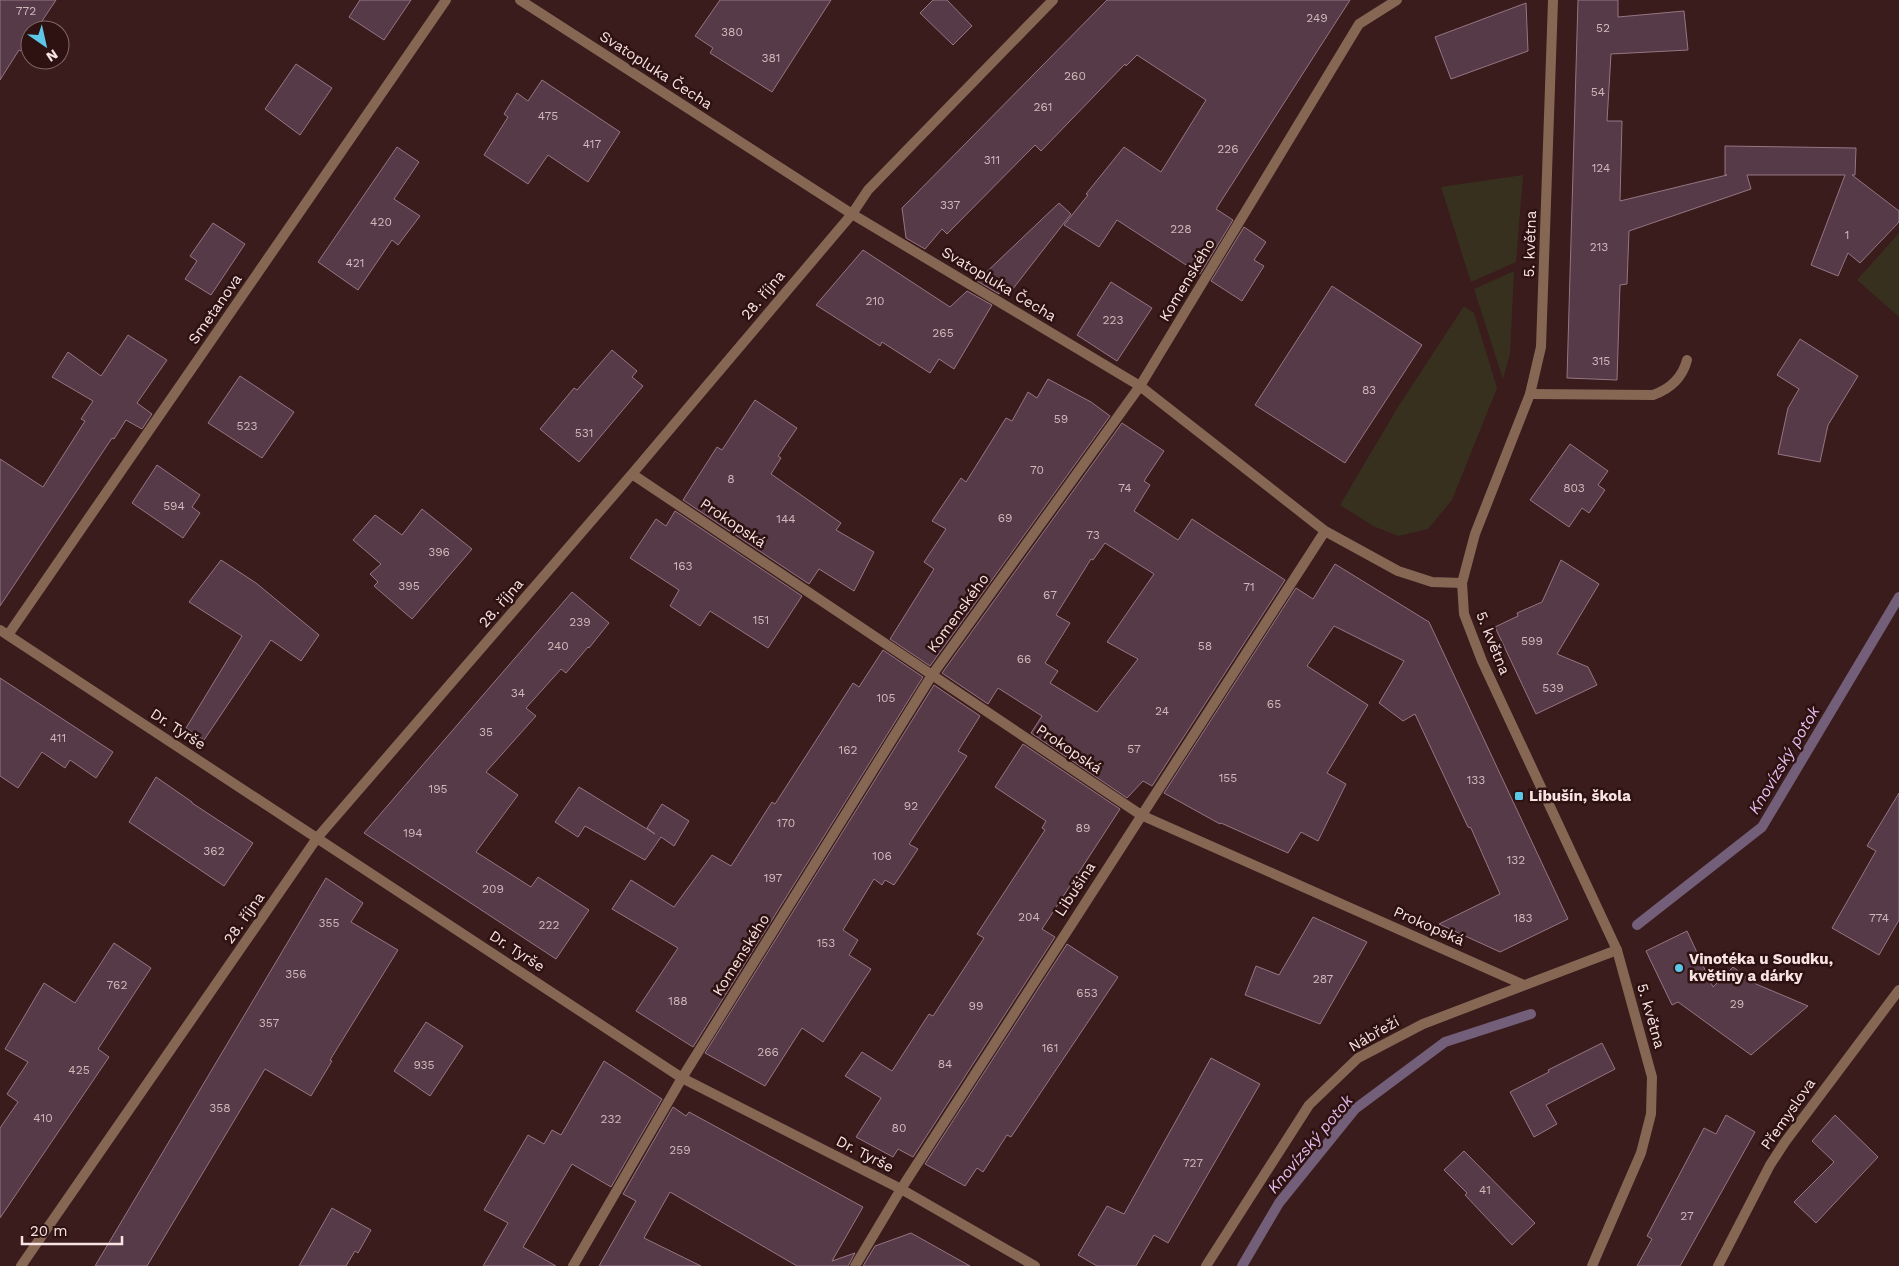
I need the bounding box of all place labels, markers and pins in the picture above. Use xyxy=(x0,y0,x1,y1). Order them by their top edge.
place label: Libušín, škola xyxy=(1529,787,1631,805)
marker: Libušín, škola xyxy=(1513,790,1525,802)
place label: Vinotéka u Soudku, květiny a dárky xyxy=(1689,950,1833,985)
marker: Vinotéka u Soudku, květiny a dárky xyxy=(1673,962,1685,974)

